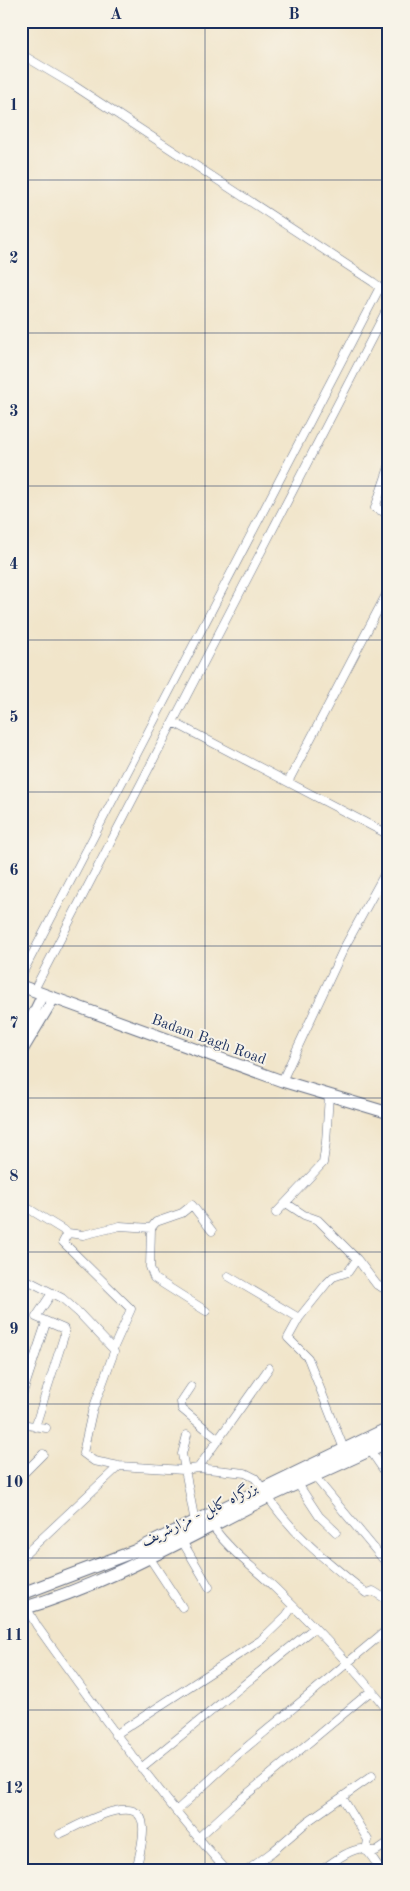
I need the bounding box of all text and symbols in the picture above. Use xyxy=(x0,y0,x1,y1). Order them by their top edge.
text: A xyxy=(110,7,122,23)
text: B xyxy=(288,7,300,23)
text: 1 xyxy=(9,98,19,114)
text: 2 xyxy=(9,251,19,267)
text: 3 xyxy=(9,404,19,420)
text: 4 xyxy=(9,557,19,573)
text: 5 xyxy=(9,710,19,726)
text: 6 xyxy=(9,863,19,879)
street label: Badam Bagh Road xyxy=(149,1013,268,1068)
text: 7 xyxy=(9,1016,19,1032)
text: 8 xyxy=(9,1169,19,1185)
text: 9 xyxy=(9,1322,19,1338)
text: 10 xyxy=(5,1475,23,1491)
street label: بزرگراه کابل - مزارشریف xyxy=(137,1477,261,1552)
text: 11 xyxy=(5,1628,23,1644)
text: 12 xyxy=(5,1781,23,1797)

